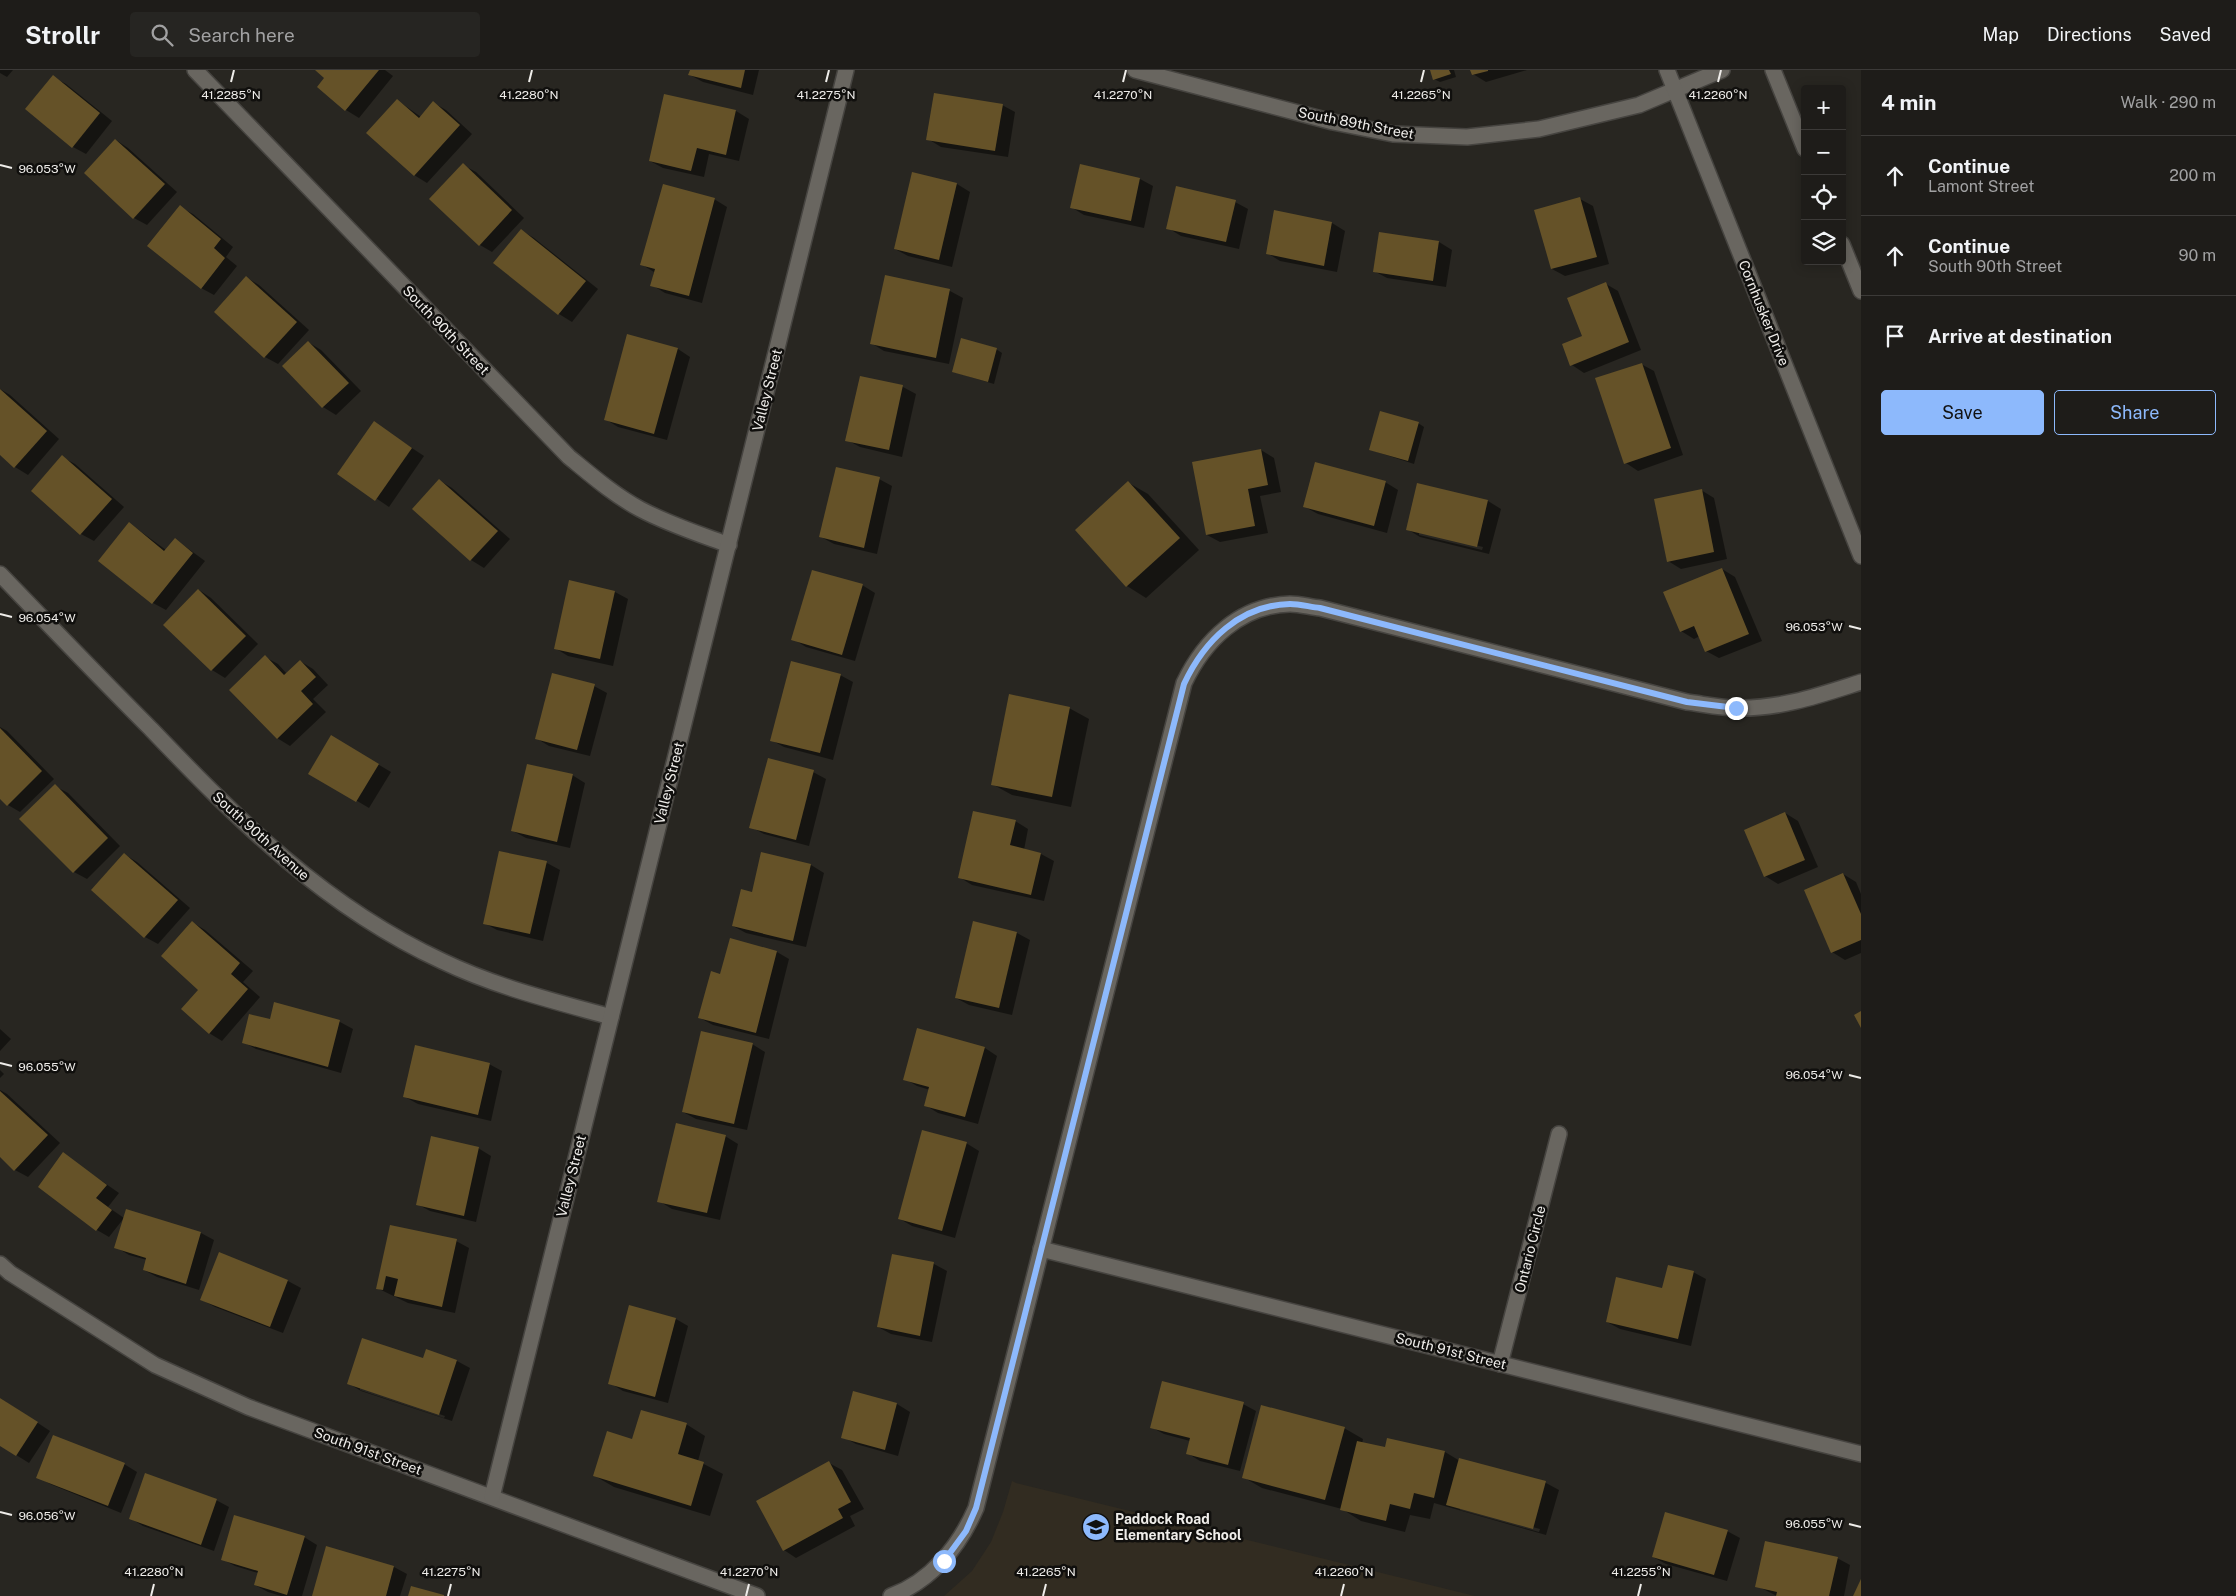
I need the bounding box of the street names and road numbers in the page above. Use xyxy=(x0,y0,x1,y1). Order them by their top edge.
street label: South 89th Street xyxy=(1297,104,1415,142)
street label: Cornhusker Drive xyxy=(1736,258,1792,368)
street label: South 90th Street xyxy=(399,282,493,378)
street label: Valley Street xyxy=(749,347,785,433)
street label: Valley Street xyxy=(651,740,687,826)
street label: South 90th Avenue xyxy=(209,788,313,884)
street label: Valley Street xyxy=(553,1133,589,1219)
street label: Ontario Circle xyxy=(1511,1204,1549,1294)
street label: South 91st Street xyxy=(1394,1330,1508,1372)
street label: South 91st Street xyxy=(312,1424,424,1478)

